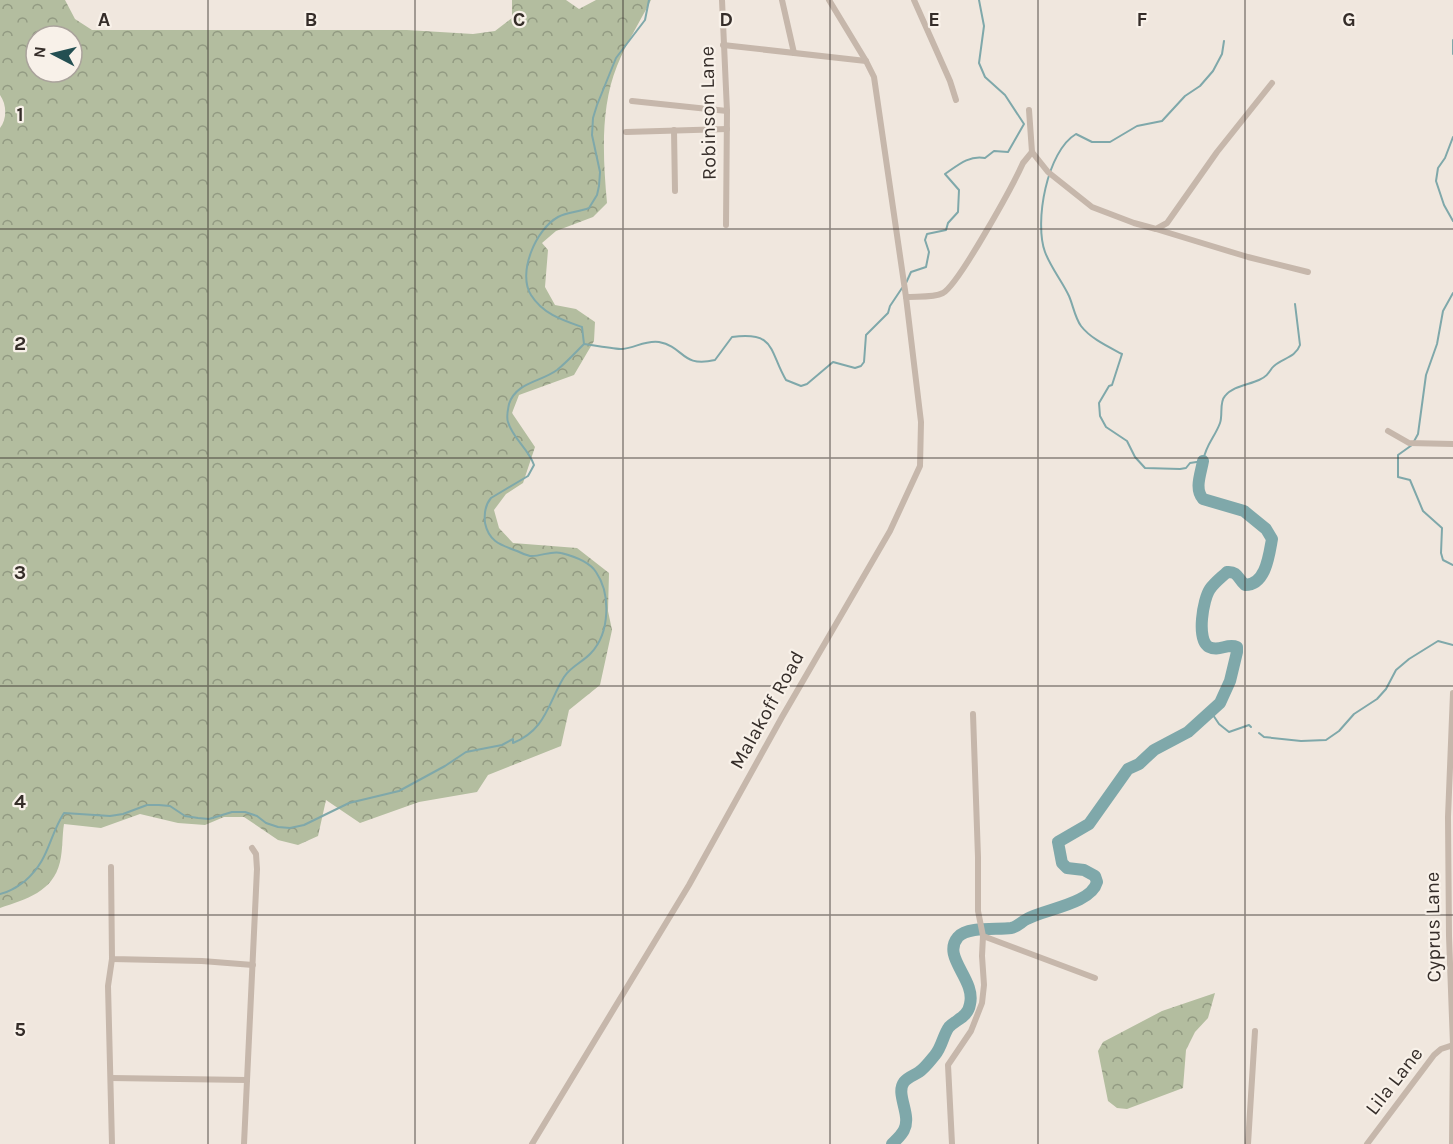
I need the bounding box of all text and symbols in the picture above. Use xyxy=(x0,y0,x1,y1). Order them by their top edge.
text: A xyxy=(98,8,111,31)
text: B xyxy=(305,8,317,31)
text: C xyxy=(513,8,525,31)
text: D xyxy=(719,8,733,31)
text: E xyxy=(928,8,940,31)
text: F xyxy=(1137,8,1148,31)
text: G xyxy=(1342,8,1356,31)
north arrow xyxy=(24,24,84,84)
text: N xyxy=(29,45,50,59)
street label: Robinson Lane xyxy=(695,46,721,180)
text: 1 xyxy=(16,103,24,126)
text: 2 xyxy=(14,332,26,355)
text: 3 xyxy=(14,561,26,584)
street label: Malakoff Road xyxy=(725,647,809,773)
text: 4 xyxy=(14,790,26,813)
street label: Cyprus Lane xyxy=(1421,872,1445,982)
text: 5 xyxy=(14,1018,26,1041)
street label: Lila Lane xyxy=(1361,1043,1427,1119)

